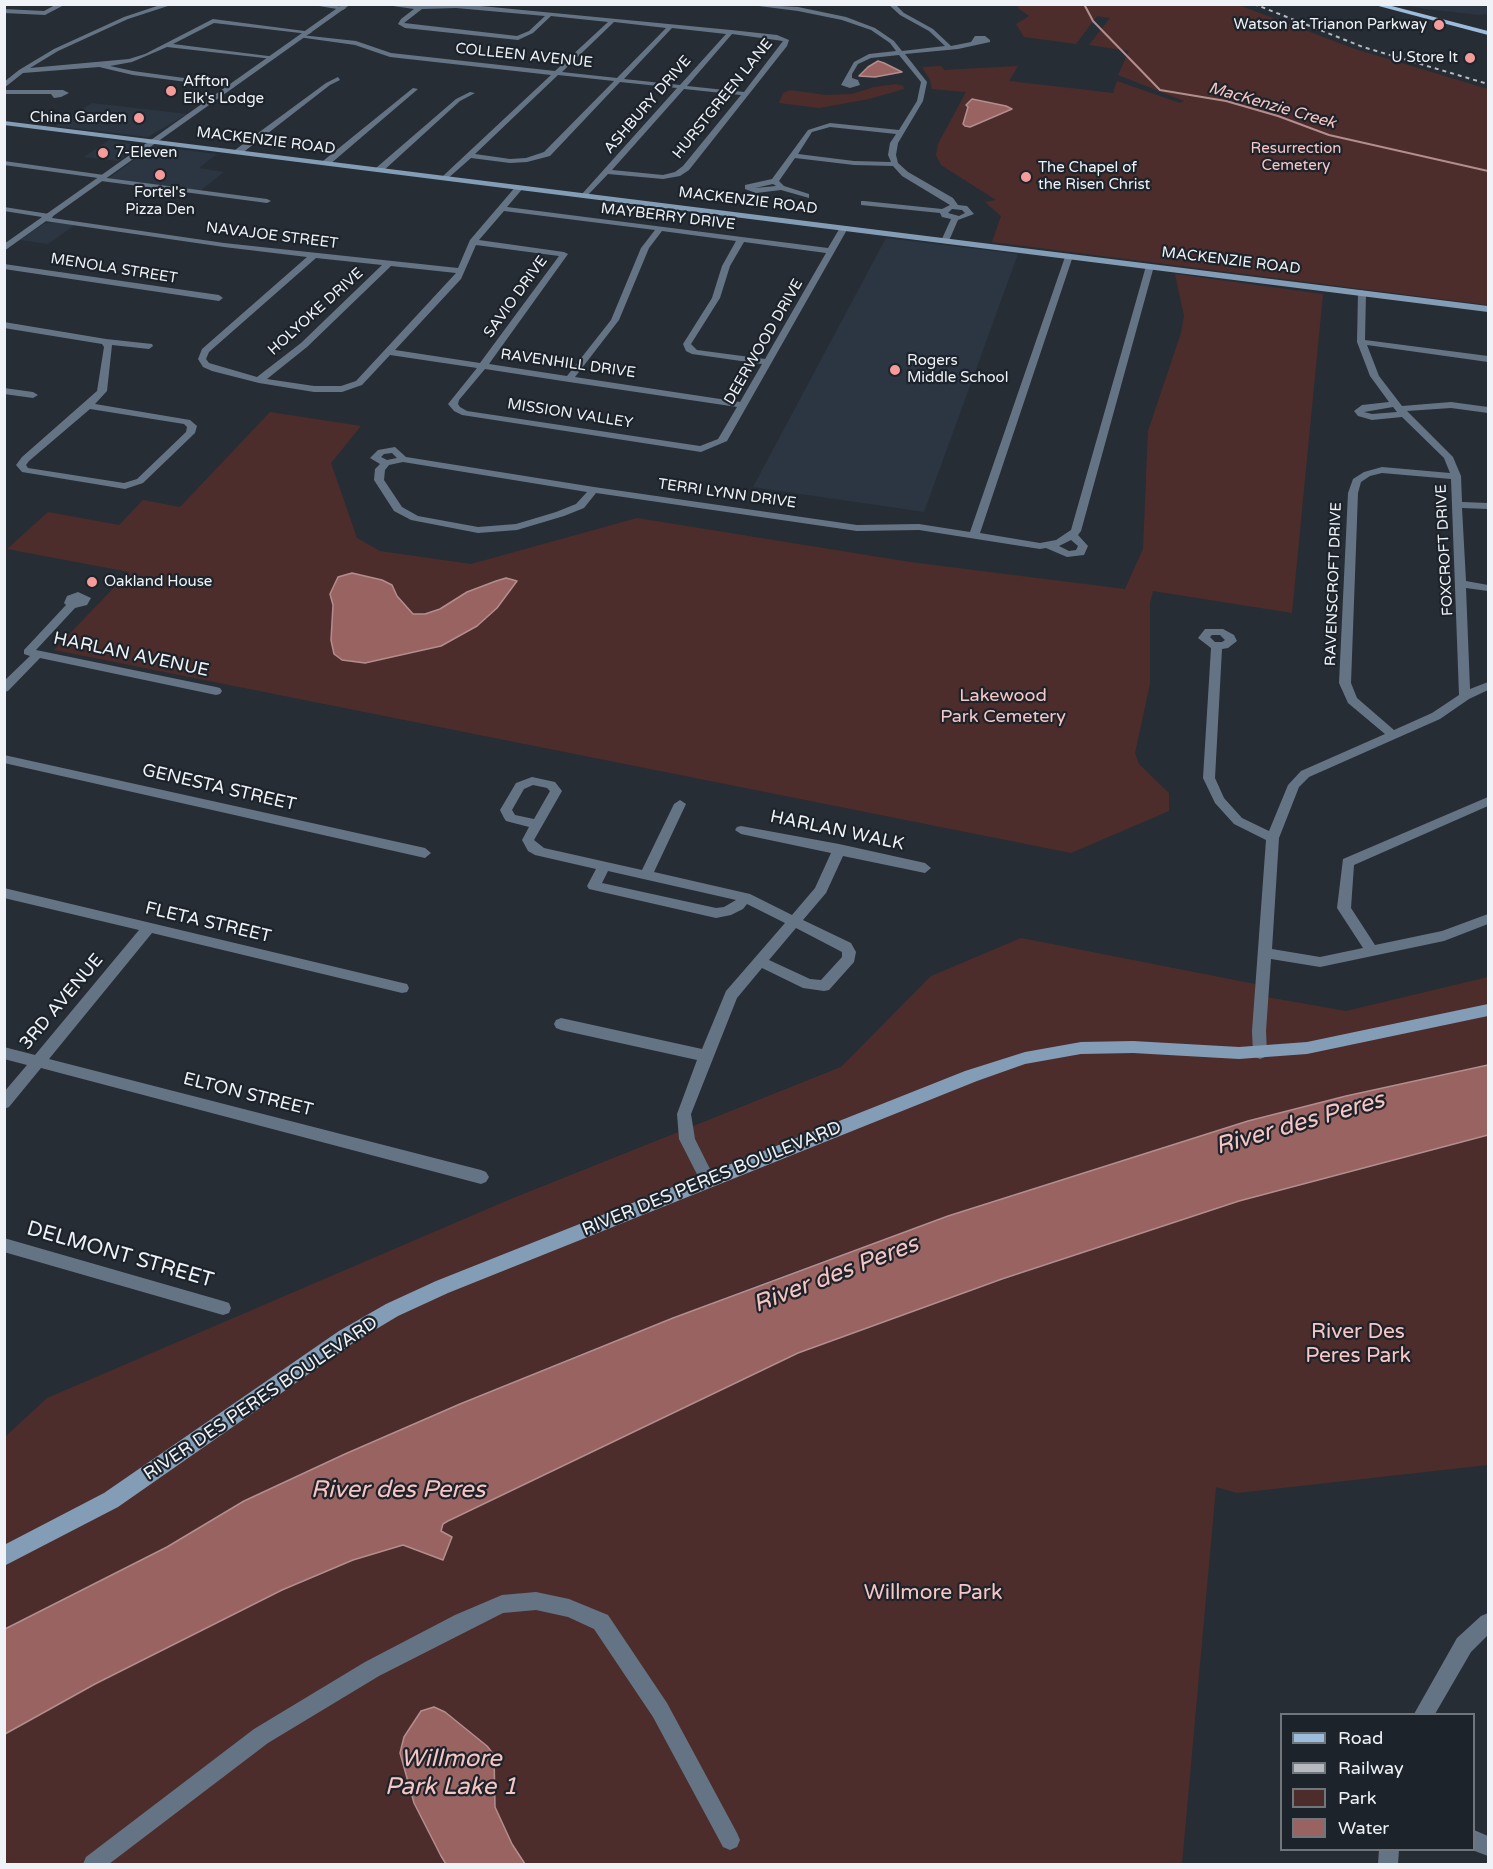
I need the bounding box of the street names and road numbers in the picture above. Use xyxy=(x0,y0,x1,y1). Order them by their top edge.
street label: HURSTGREEN LANE xyxy=(669,35,777,163)
street label: COLLEEN AVENUE xyxy=(454,40,594,72)
street label: ASHBURY DRIVE xyxy=(601,52,695,158)
street label: MACKENZIE ROAD xyxy=(195,124,337,158)
street label: MACKENZIE ROAD xyxy=(677,184,819,218)
street label: MAYBERRY DRIVE xyxy=(600,200,736,234)
street label: NAVAJOE STREET xyxy=(205,219,339,253)
street label: MACKENZIE ROAD xyxy=(1160,244,1302,278)
street label: MENOLA STREET xyxy=(49,250,179,288)
street label: SAVIO DRIVE xyxy=(480,253,552,341)
street label: HOLYOKE DRIVE xyxy=(265,265,367,359)
street label: DEERWOOD DRIVE xyxy=(721,276,807,408)
street label: RAVENHILL DRIVE xyxy=(499,346,637,382)
street label: MISSION VALLEY xyxy=(506,395,634,433)
street label: TERRI LYNN DRIVE xyxy=(657,475,797,513)
street label: FOXCROFT DRIVE xyxy=(1433,484,1457,616)
street label: RAVENSCROFT DRIVE xyxy=(1322,502,1346,666)
street label: HARLAN AVENUE xyxy=(51,628,211,682)
street label: GENESTA STREET xyxy=(140,760,298,816)
street label: HARLAN WALK xyxy=(768,806,906,856)
street label: FLETA STREET xyxy=(143,898,273,948)
street label: 3RD AVENUE xyxy=(16,950,108,1054)
street label: ELTON STREET xyxy=(181,1068,315,1122)
street label: RIVER DES PERES BOULEVARD xyxy=(579,1117,845,1241)
street label: DELMONT STREET xyxy=(24,1216,216,1294)
street label: RIVER DES PERES BOULEVARD xyxy=(140,1312,382,1486)

